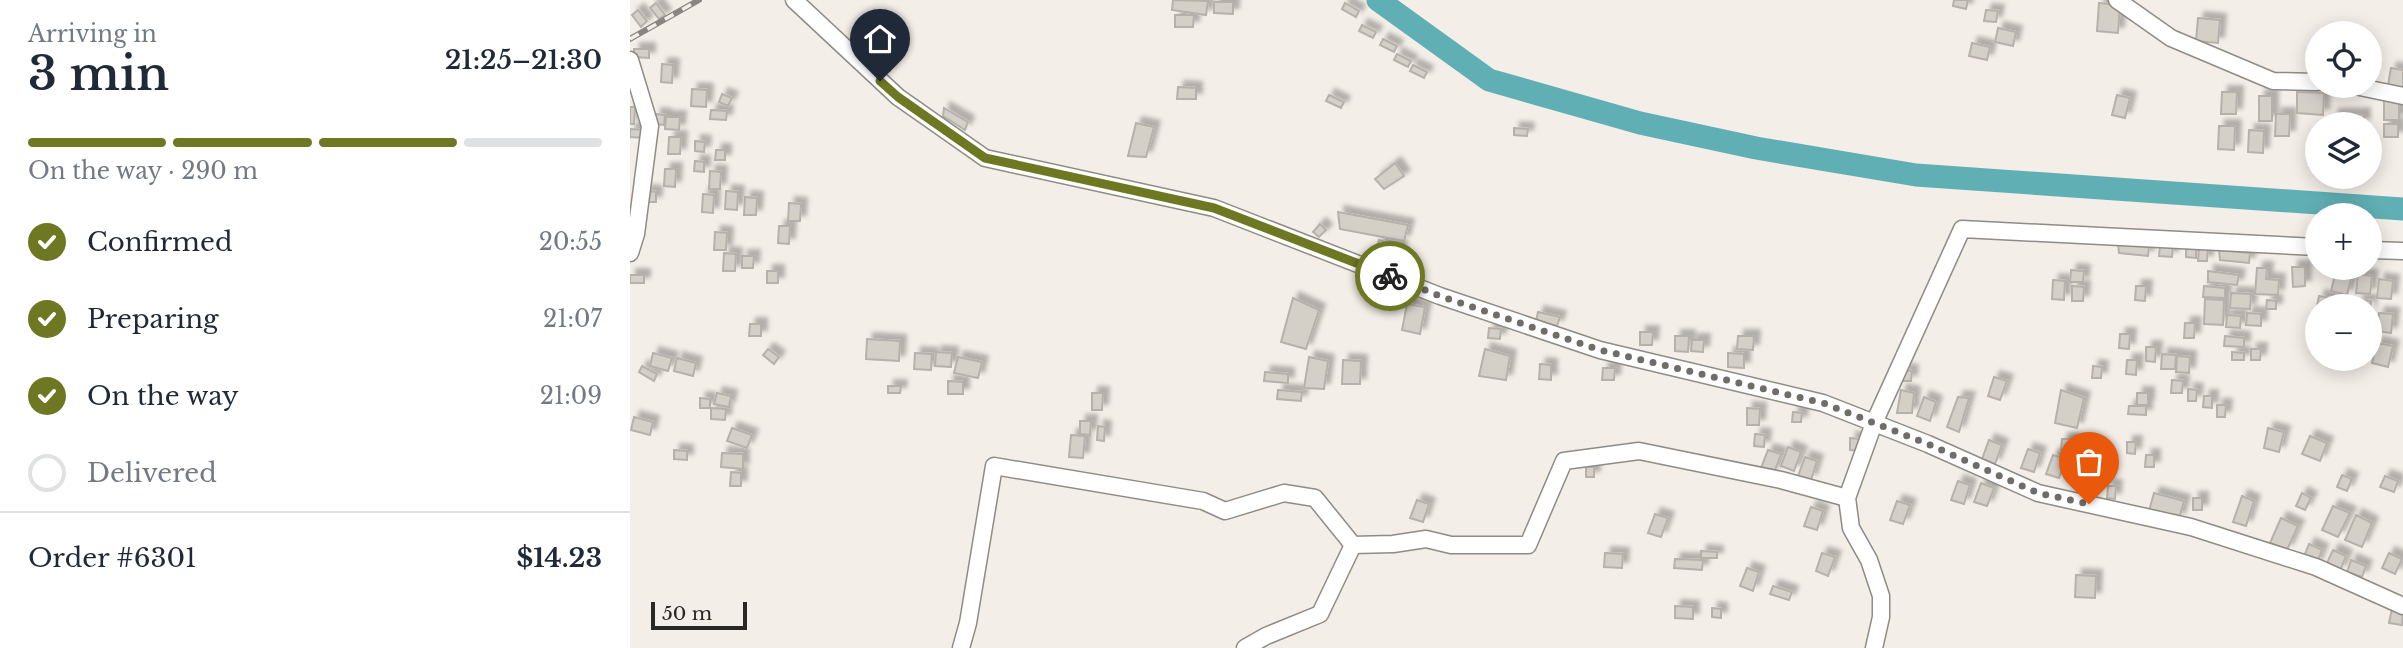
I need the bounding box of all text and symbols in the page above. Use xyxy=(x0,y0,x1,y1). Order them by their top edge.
pin xyxy=(850,9,910,81)
text: Arriving in xyxy=(28,20,157,48)
icon: home xyxy=(861,20,899,58)
map controls xyxy=(2305,21,2382,371)
button: locate xyxy=(2305,21,2382,98)
text: 21:25–21:30 xyxy=(445,44,602,76)
text: 3 min xyxy=(28,45,169,102)
button: layers xyxy=(2305,112,2382,189)
text: On the way · 290 m xyxy=(28,157,258,185)
button: + xyxy=(2305,203,2382,280)
icon: check xyxy=(28,223,66,261)
text: Confirmed xyxy=(87,226,232,258)
text: 20:55 xyxy=(539,228,602,256)
courier xyxy=(1355,241,1425,311)
icon: bike xyxy=(1371,257,1409,295)
button: − xyxy=(2305,294,2382,371)
icon: check xyxy=(28,300,66,338)
text: Preparing xyxy=(87,303,219,335)
text: 21:07 xyxy=(543,305,602,333)
icon: check xyxy=(28,377,66,415)
text: On the way xyxy=(87,380,239,412)
text: 21:09 xyxy=(540,382,602,410)
pin xyxy=(2059,432,2119,504)
icon: bag xyxy=(2070,443,2108,481)
text: Delivered xyxy=(87,457,217,489)
text: Order #6301 xyxy=(28,542,197,574)
text: $14.23 xyxy=(516,542,602,574)
scale bar xyxy=(651,599,747,631)
text: 50 m xyxy=(662,602,712,625)

